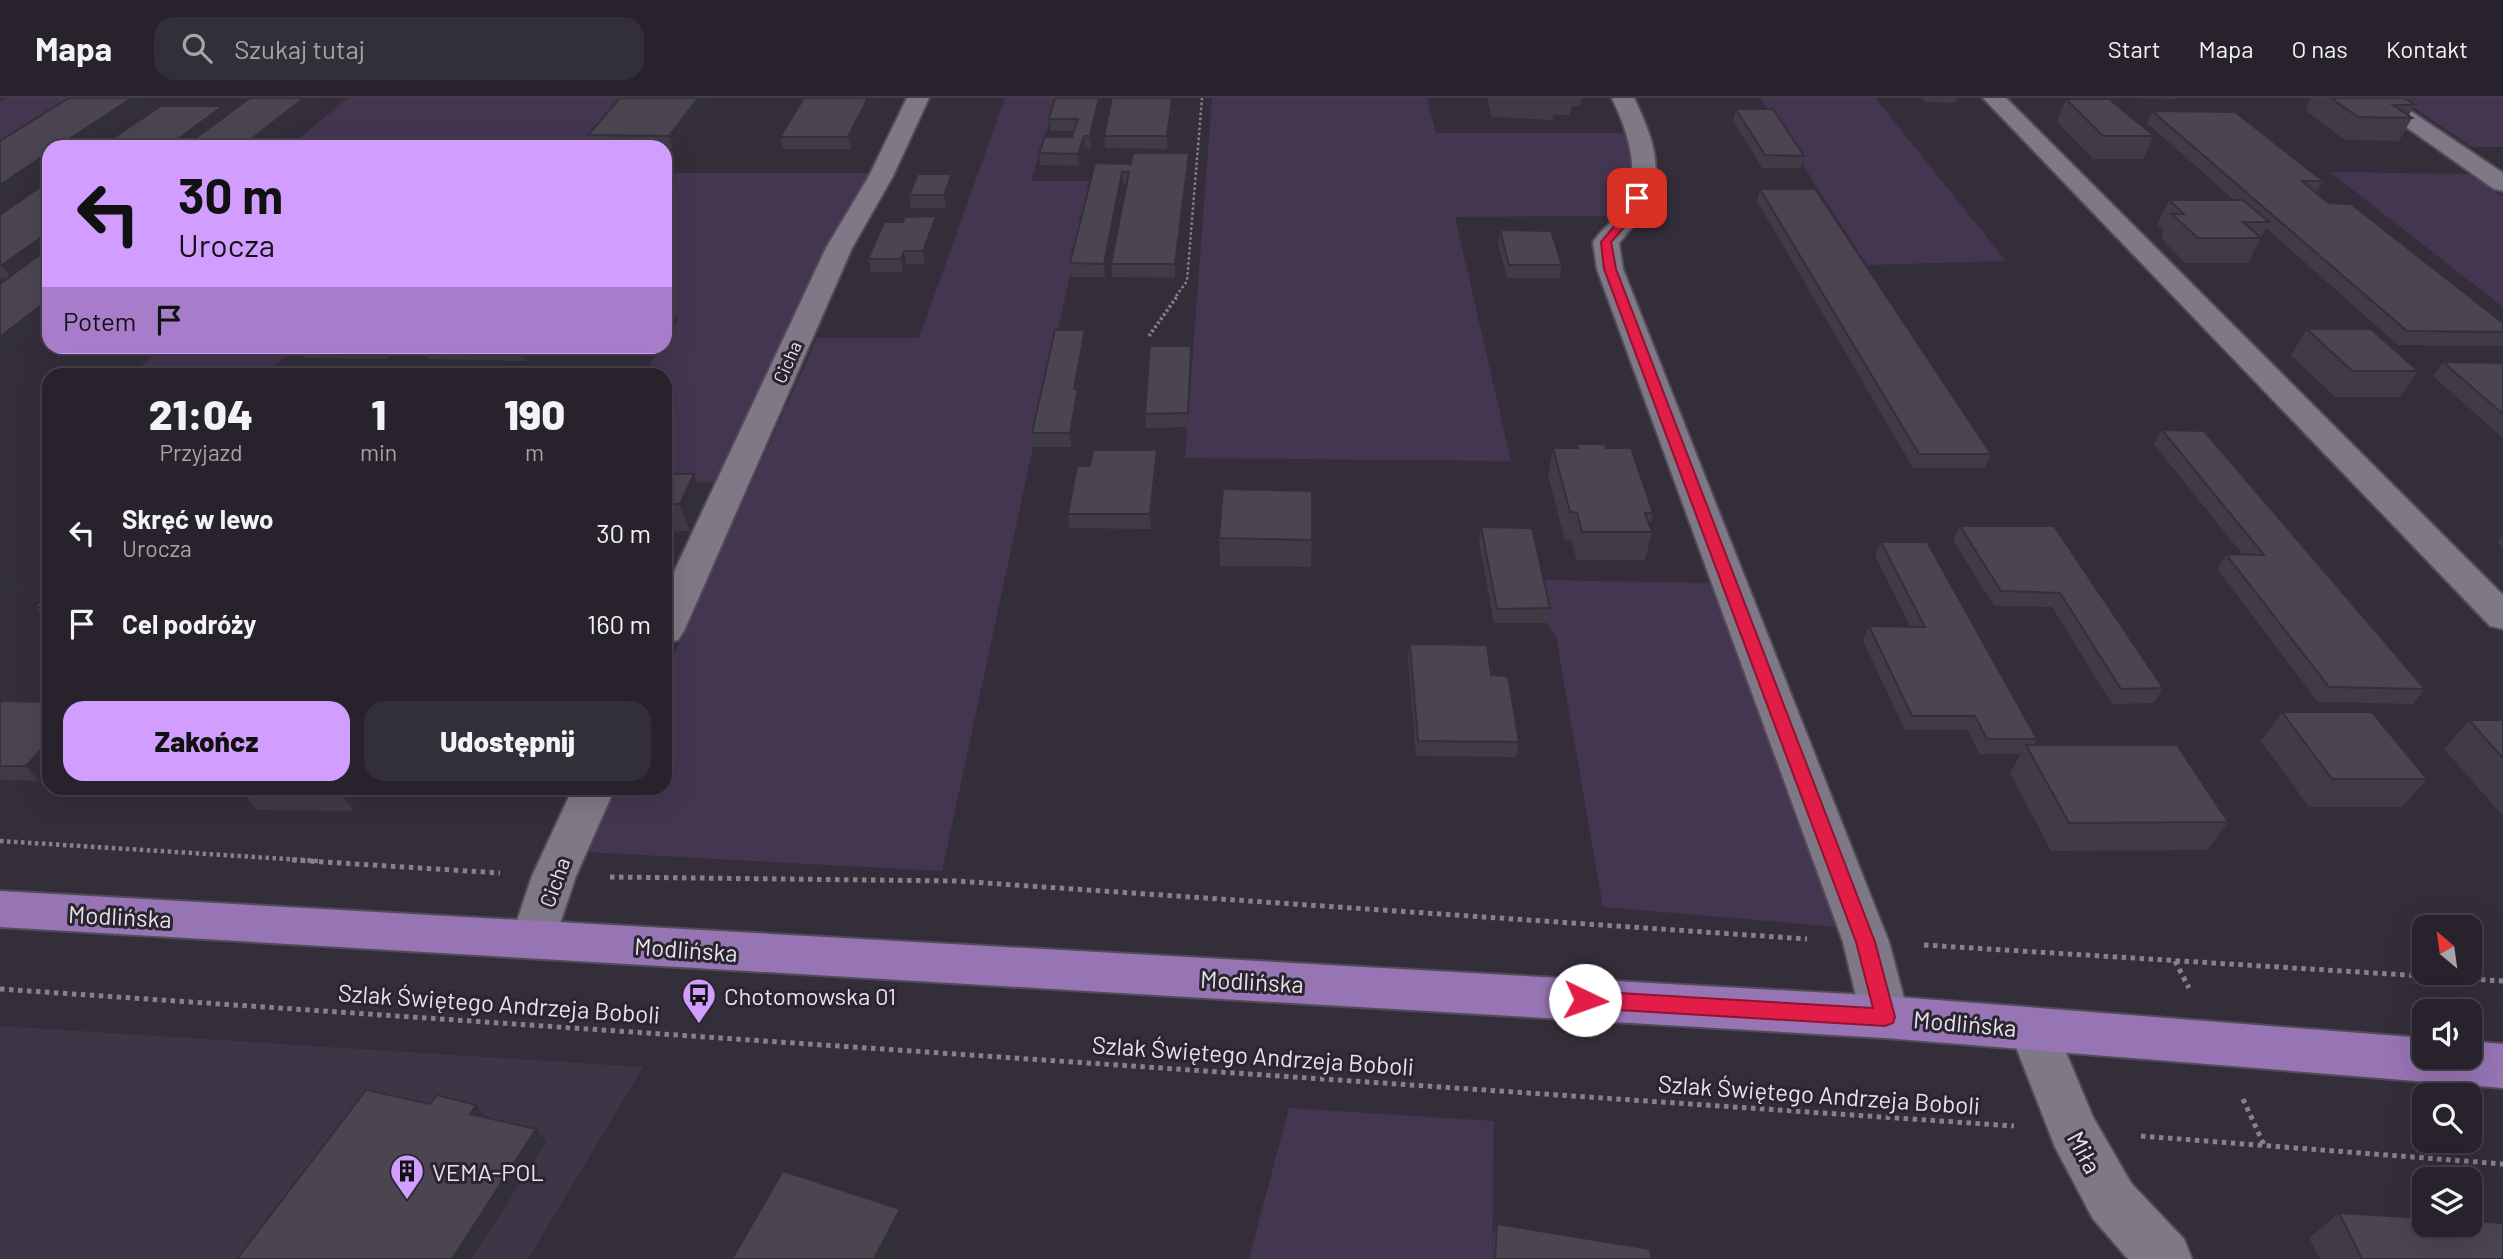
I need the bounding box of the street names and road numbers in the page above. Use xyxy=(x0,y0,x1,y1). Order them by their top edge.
street label: Cicha xyxy=(768,338,806,386)
street label: Cicha xyxy=(534,854,574,910)
street label: Modlińska xyxy=(68,899,172,933)
street label: Modlińska xyxy=(633,931,739,967)
street label: Modlińska xyxy=(1200,964,1304,998)
street label: Szlak Świętego Andrzeja Boboli xyxy=(337,977,661,1029)
street label: Modlińska xyxy=(1912,1004,2018,1042)
street label: Szlak Świętego Andrzeja Boboli xyxy=(1091,1029,1415,1081)
street label: Szlak Świętego Andrzeja Boboli xyxy=(1657,1068,1981,1120)
street label: Miła xyxy=(2062,1126,2108,1178)

